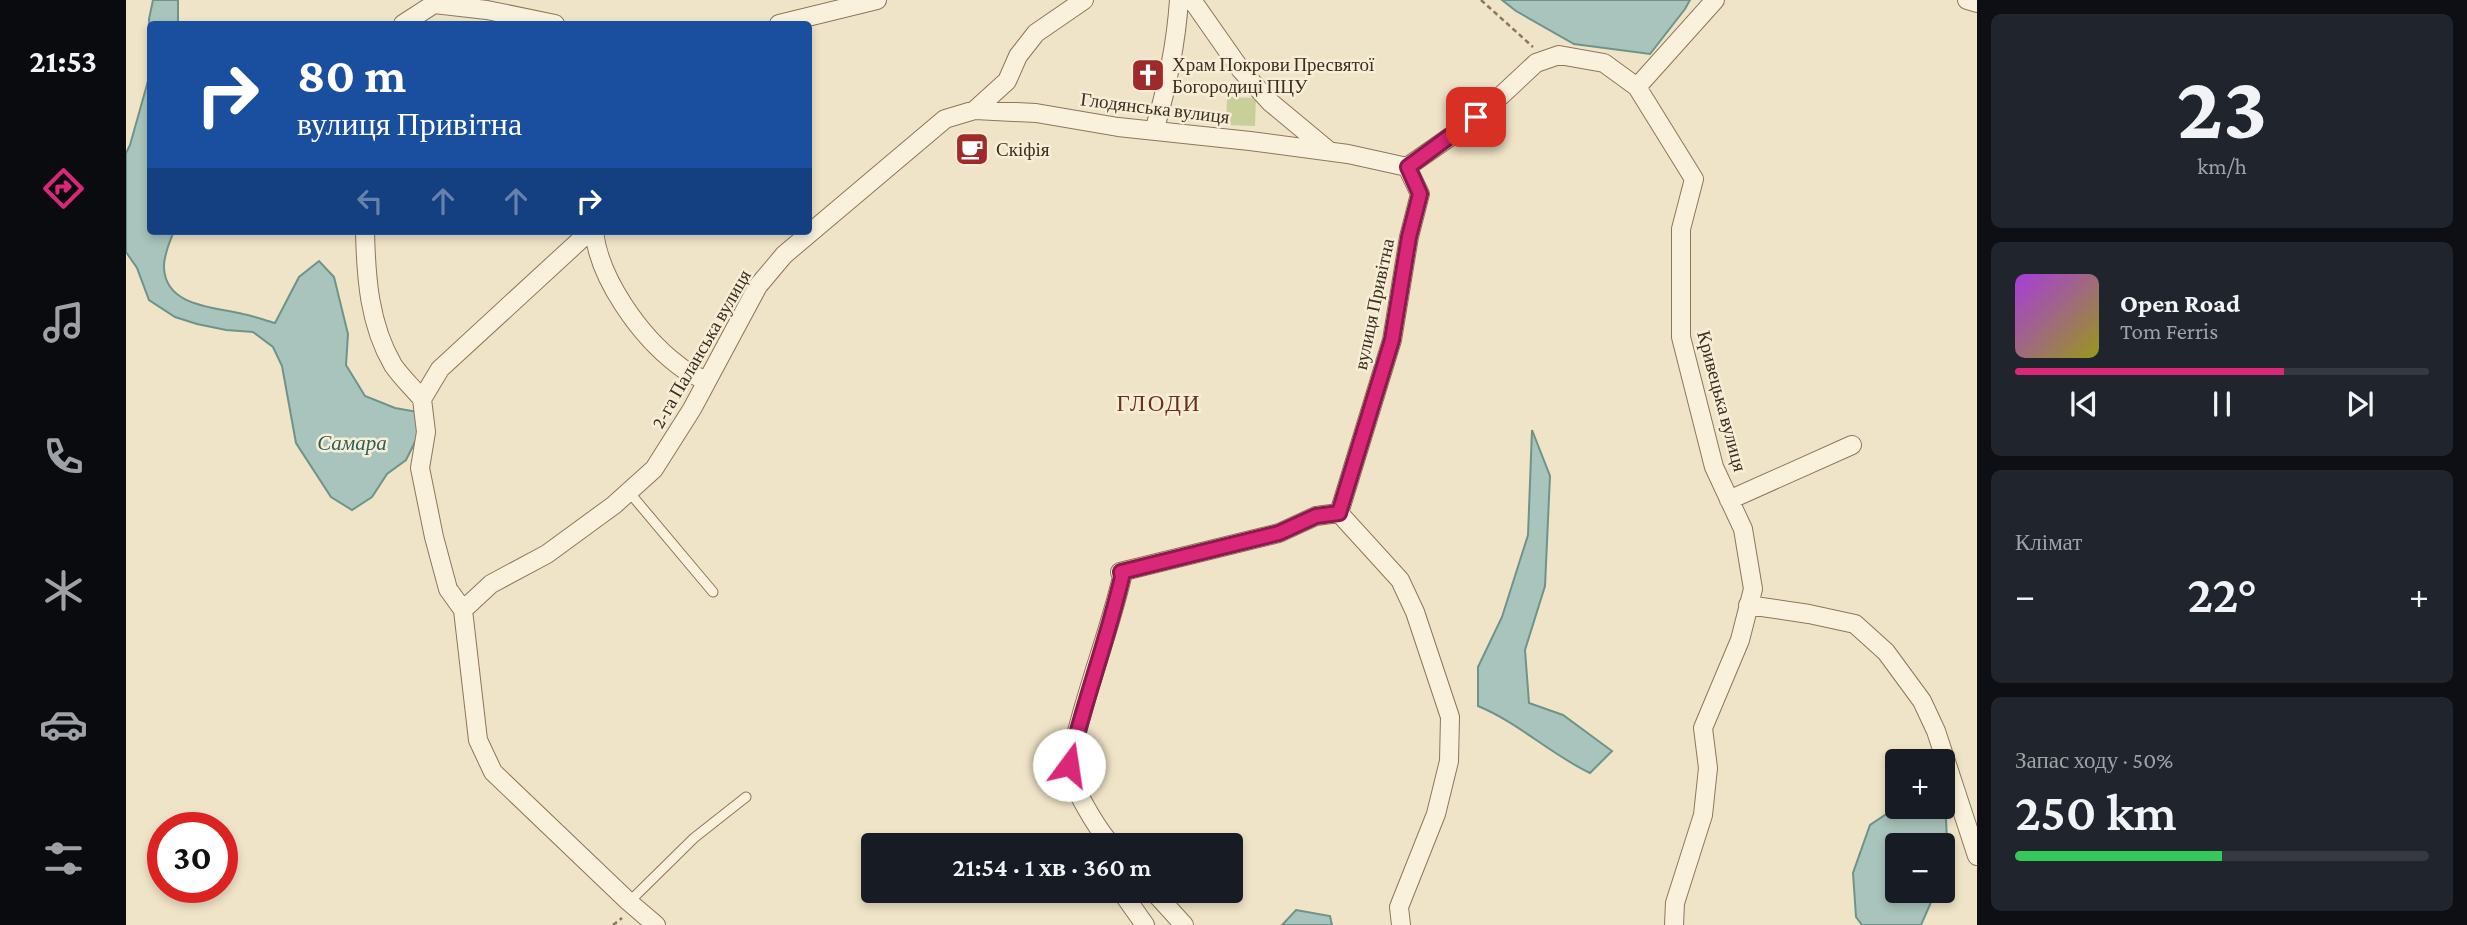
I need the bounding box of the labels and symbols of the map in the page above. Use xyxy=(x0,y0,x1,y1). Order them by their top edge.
place label: Храм Покрови Пресвятої Богородиці ПЦУ xyxy=(1172,54,1375,97)
church icon: Храм Покрови Пресвятої Богородиці ПЦУ xyxy=(1129,56,1167,94)
pin xyxy=(1446,87,1506,147)
street label: Глодянська вулиця xyxy=(1079,88,1231,128)
cafe icon: Скіфія xyxy=(953,130,991,168)
place label: Скіфія xyxy=(996,139,1050,160)
street label: вулиця Привітна xyxy=(1350,236,1398,372)
street label: 2-га Паланська вулиця xyxy=(647,266,755,432)
street label: Кривецька вулиця xyxy=(1693,328,1751,474)
district label: ГЛОДИ xyxy=(1117,390,1201,416)
water label: Самара xyxy=(317,431,387,455)
position arrow xyxy=(1032,728,1106,802)
speed limit sign: 30 xyxy=(147,812,238,903)

